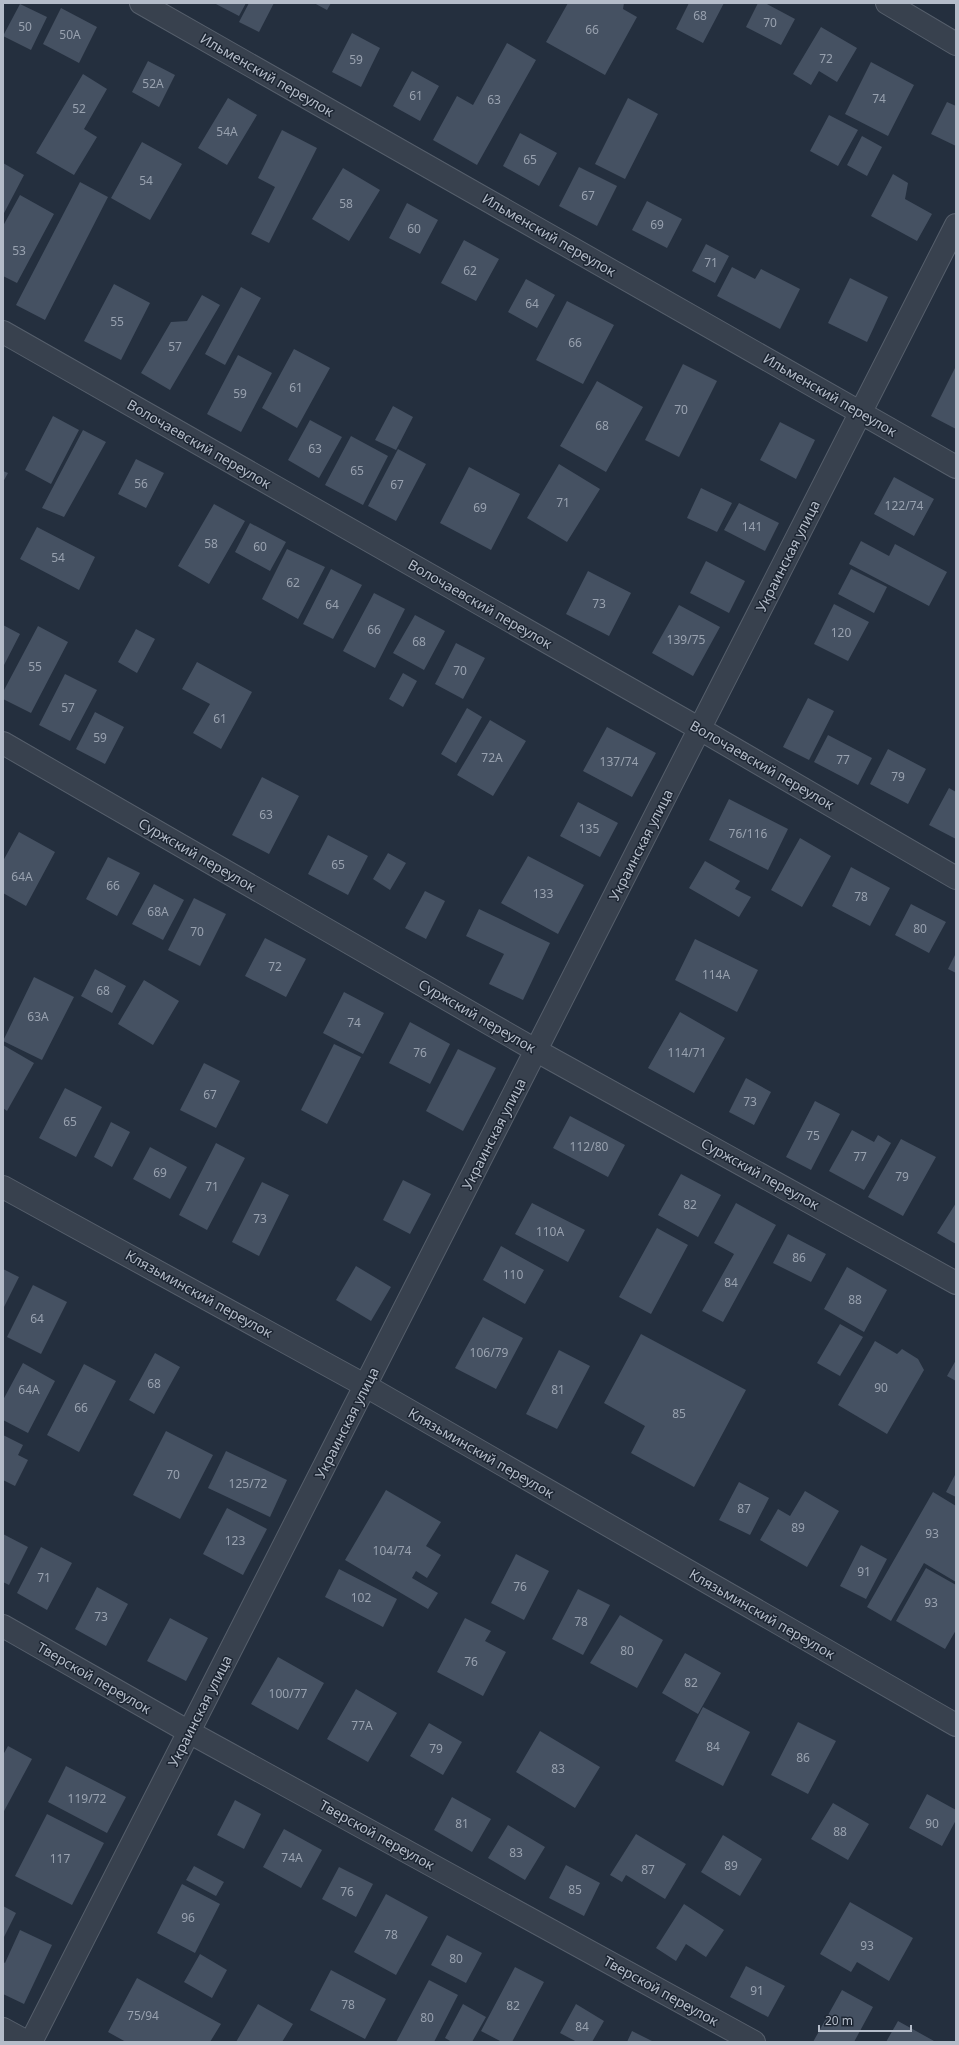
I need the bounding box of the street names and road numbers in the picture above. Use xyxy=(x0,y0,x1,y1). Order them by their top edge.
street label: Ильменский переулок xyxy=(197,29,338,121)
street label: Ильменский переулок xyxy=(479,189,620,281)
street label: Ильменский переулок xyxy=(760,349,901,441)
street label: Волочаевский переулок xyxy=(124,395,275,493)
street label: Украинская улица xyxy=(751,497,824,615)
street label: Волочаевский переулок xyxy=(405,555,556,653)
street label: Волочаевский переулок xyxy=(687,716,838,814)
street label: Украинская улица xyxy=(604,786,677,904)
street label: Суржский переулок xyxy=(135,813,260,896)
street label: Суржский переулок xyxy=(415,974,540,1057)
street label: Украинская улица xyxy=(457,1075,530,1193)
street label: Суржский переулок xyxy=(698,1133,823,1214)
street label: Клязьминский переулок xyxy=(122,1245,277,1342)
street label: Украинская улица xyxy=(310,1364,383,1482)
street label: Клязьминский переулок xyxy=(405,1403,558,1502)
street label: Клязьминский переулок xyxy=(686,1564,839,1663)
street label: Тверской переулок xyxy=(34,1637,155,1718)
street label: Украинская улица xyxy=(163,1652,236,1770)
street label: Тверской переулок xyxy=(316,1795,439,1874)
street label: Тверской переулок xyxy=(600,1951,723,2030)

